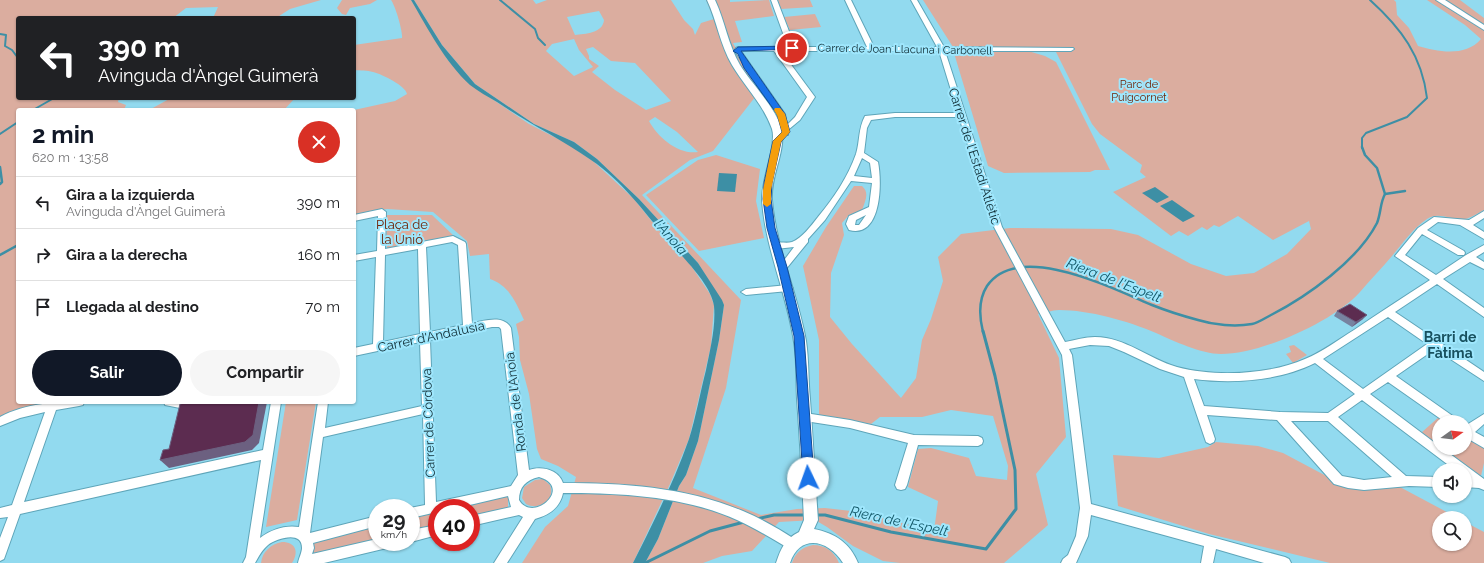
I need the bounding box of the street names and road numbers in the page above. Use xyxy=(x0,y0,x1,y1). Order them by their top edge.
street label: Carrer de Joan Llacuna i Carbonell xyxy=(818,41,992,58)
street label: Carrer de l'Estadi Atlètic xyxy=(945,86,1004,226)
street label: Carrer d'Andalusia xyxy=(376,318,486,355)
street label: Ronda de l'Anoia xyxy=(502,351,529,453)
street label: Carrer de Còrdova xyxy=(419,368,438,478)

